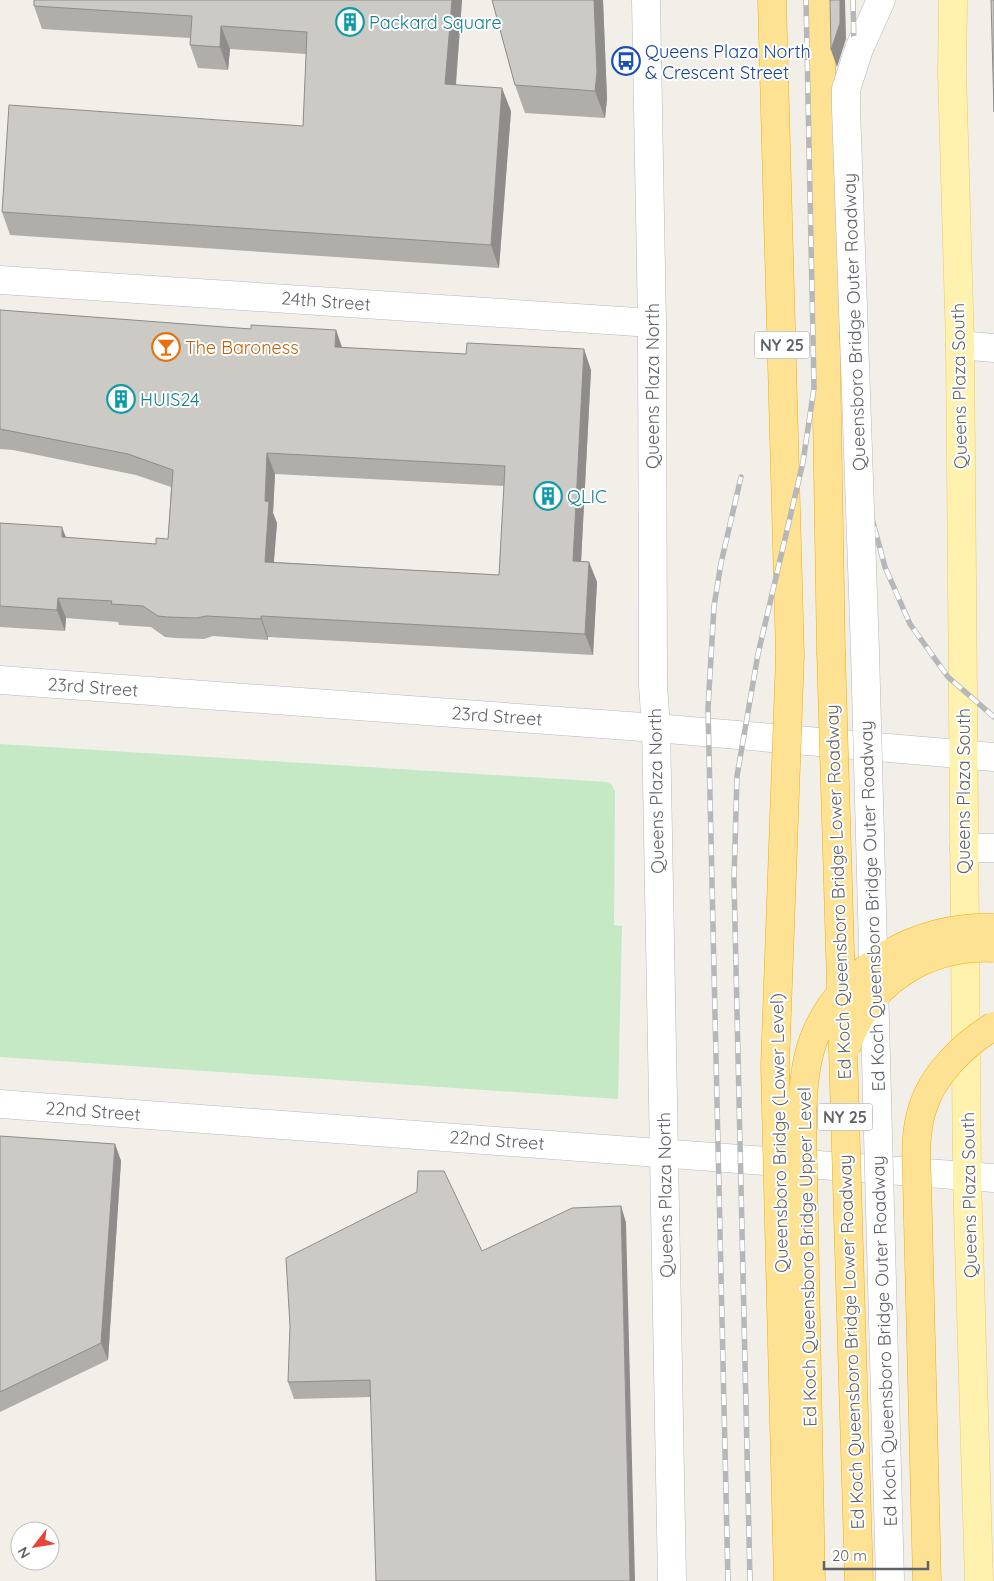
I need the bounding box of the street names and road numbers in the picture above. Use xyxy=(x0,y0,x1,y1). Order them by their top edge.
street label: Queensboro Bridge Outer Roadway xyxy=(837,173,871,471)
street label: 24th Street xyxy=(280,286,372,316)
street label: Queens Plaza North xyxy=(641,303,664,469)
street label: Queens Plaza South xyxy=(946,303,972,469)
road number: NY 25 xyxy=(754,332,810,358)
street label: 23rd Street xyxy=(47,672,139,702)
street label: 23rd Street xyxy=(451,701,543,731)
street label: Ed Koch Queensboro Bridge Lower Roadway xyxy=(820,704,856,1080)
street label: Queens Plaza North xyxy=(643,708,669,874)
street label: Queens Plaza South xyxy=(952,708,975,874)
street label: Ed Koch Queensboro Bridge Outer Roadway xyxy=(854,720,890,1092)
street label: Queensboro Bridge (Lower Level) xyxy=(765,993,793,1273)
street label: Ed Koch Queensboro Bridge Upper Level xyxy=(793,1087,821,1427)
street label: 22nd Street xyxy=(45,1096,141,1126)
road number: NY 25 xyxy=(818,1104,872,1130)
street label: Queens Plaza North xyxy=(652,1112,678,1278)
street label: Queens Plaza South xyxy=(956,1112,982,1278)
street label: 22nd Street xyxy=(449,1125,545,1155)
street label: Ed Koch Queensboro Bridge Lower Roadway xyxy=(833,1154,869,1530)
street label: Ed Koch Queensboro Bridge Outer Roadway xyxy=(866,1155,902,1527)

